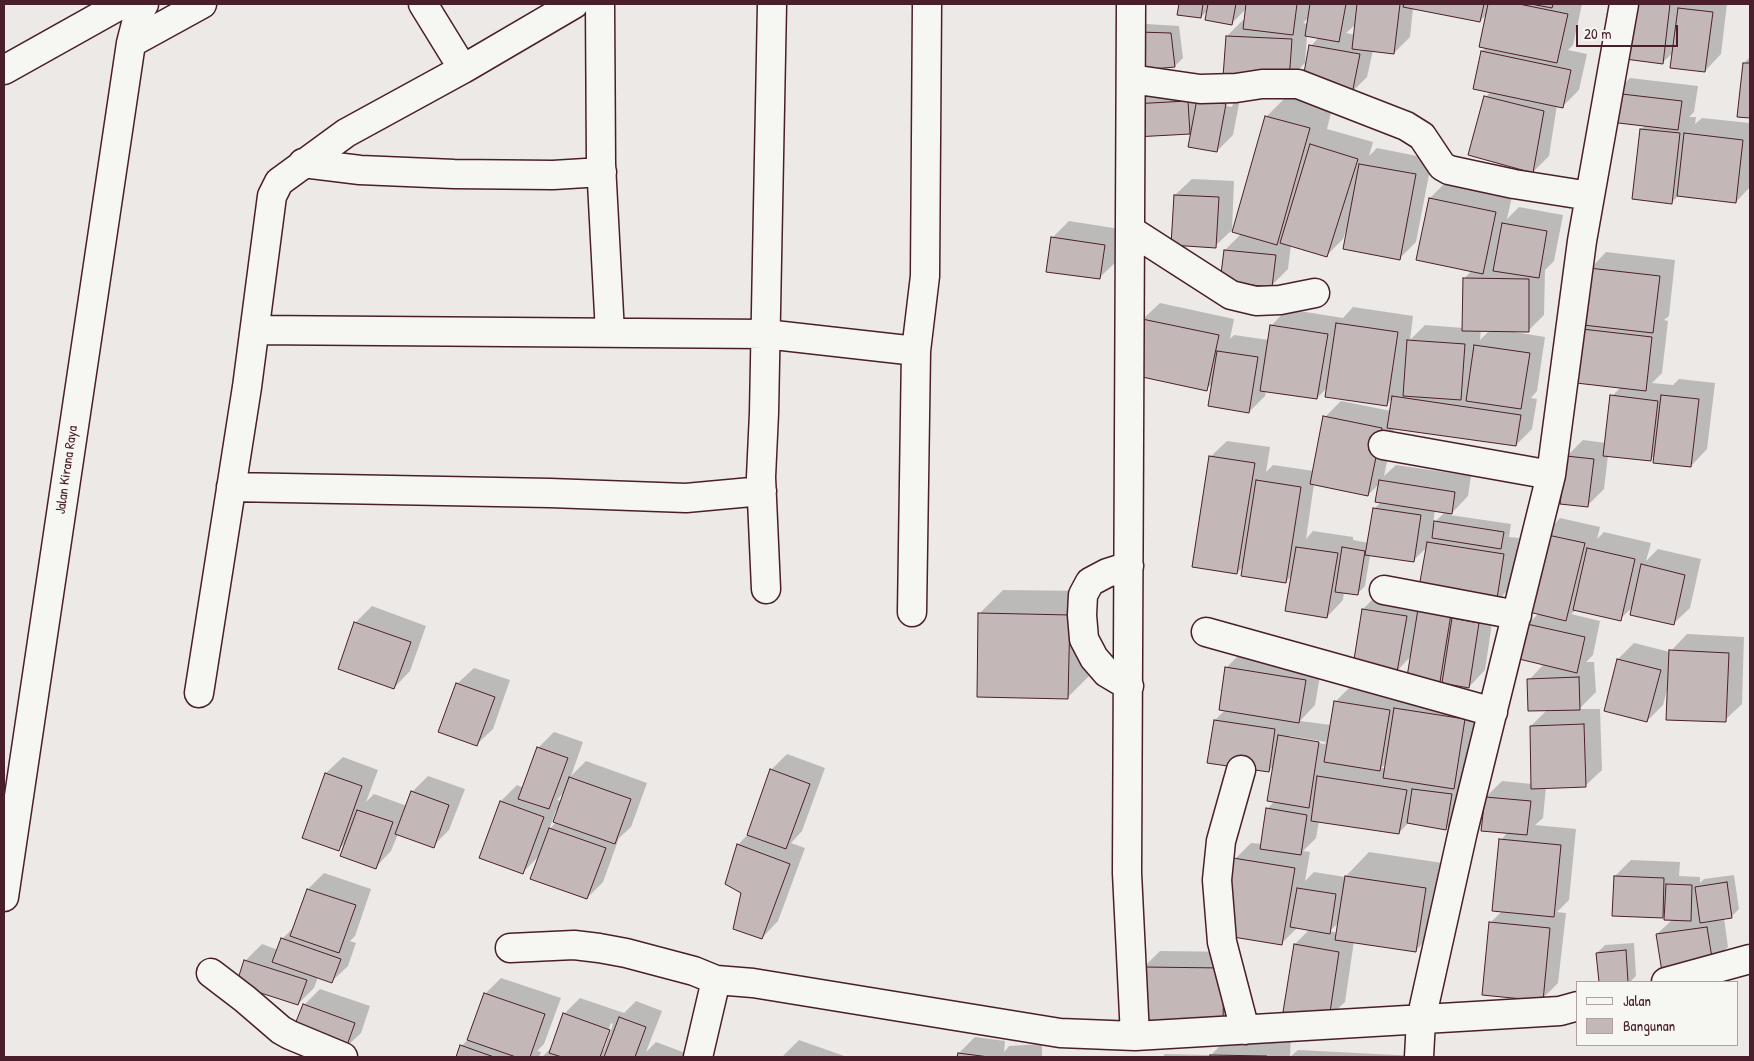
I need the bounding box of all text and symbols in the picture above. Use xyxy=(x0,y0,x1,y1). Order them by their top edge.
scale bar xyxy=(1579,15,1682,47)
text: 20 m xyxy=(1584,23,1611,44)
street label: Jalan Kirana Raya xyxy=(52,425,82,515)
legend xyxy=(1576,981,1739,1046)
text: Jalan xyxy=(1623,990,1651,1011)
text: Bangunan xyxy=(1623,1015,1675,1036)

